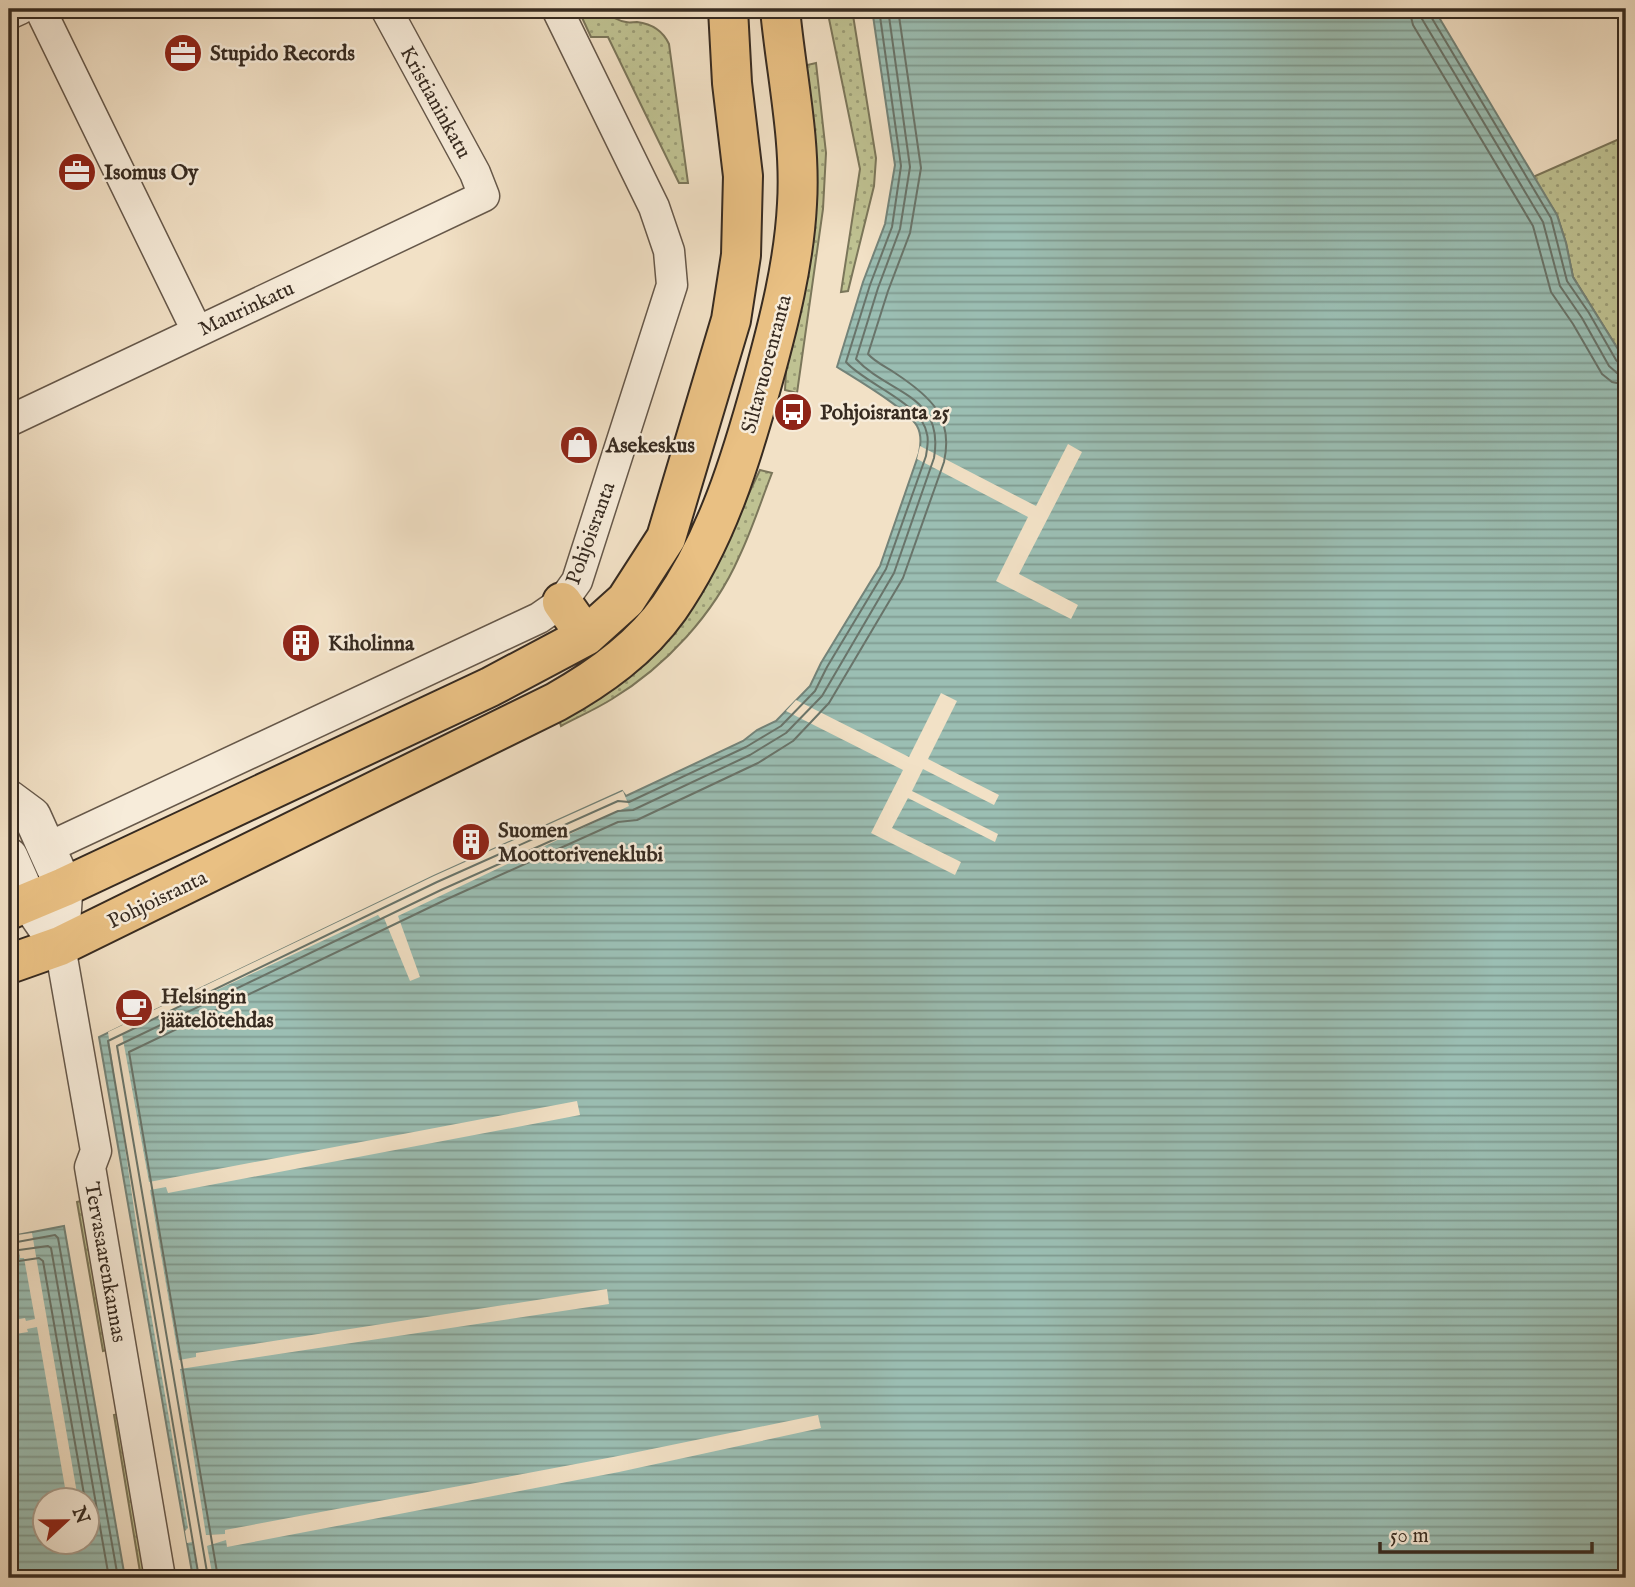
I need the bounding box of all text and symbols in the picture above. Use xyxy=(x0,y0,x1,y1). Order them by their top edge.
office icon: Stupido Records xyxy=(162,32,204,74)
place label: Stupido Records xyxy=(210,41,355,68)
street label: Kristianinkatu xyxy=(393,42,477,164)
office icon: Isomus Oy xyxy=(56,151,98,193)
place label: Isomus Oy xyxy=(104,160,199,187)
street label: Maurinkatu xyxy=(194,275,299,343)
street label: Siltavuorenranta xyxy=(736,291,799,437)
bus stop icon: Pohjoisranta 25 xyxy=(772,391,814,433)
place label: Pohjoisranta 25 xyxy=(820,400,950,427)
shop icon: Asekeskus xyxy=(558,424,600,466)
place label: Asekeskus xyxy=(605,433,695,460)
street label: Pohjoisranta xyxy=(560,478,623,589)
building icon: Kiholinna xyxy=(280,622,322,664)
place label: Kiholinna xyxy=(328,631,415,658)
place label: Suomen Moottoriveneklubi xyxy=(498,818,664,869)
building icon: Suomen Moottoriveneklubi xyxy=(450,821,492,863)
street label: Pohjoisranta xyxy=(103,864,213,936)
place label: Helsingin jäätelötehdas xyxy=(158,984,274,1035)
cafe icon: Helsingin jäätelötehdas xyxy=(113,987,155,1029)
street label: Tervasaarenkannas xyxy=(77,1180,132,1345)
north arrow xyxy=(32,1486,102,1556)
text: N xyxy=(65,1502,94,1528)
scale bar xyxy=(1380,1510,1591,1554)
text: 50 m xyxy=(1390,1523,1429,1550)

